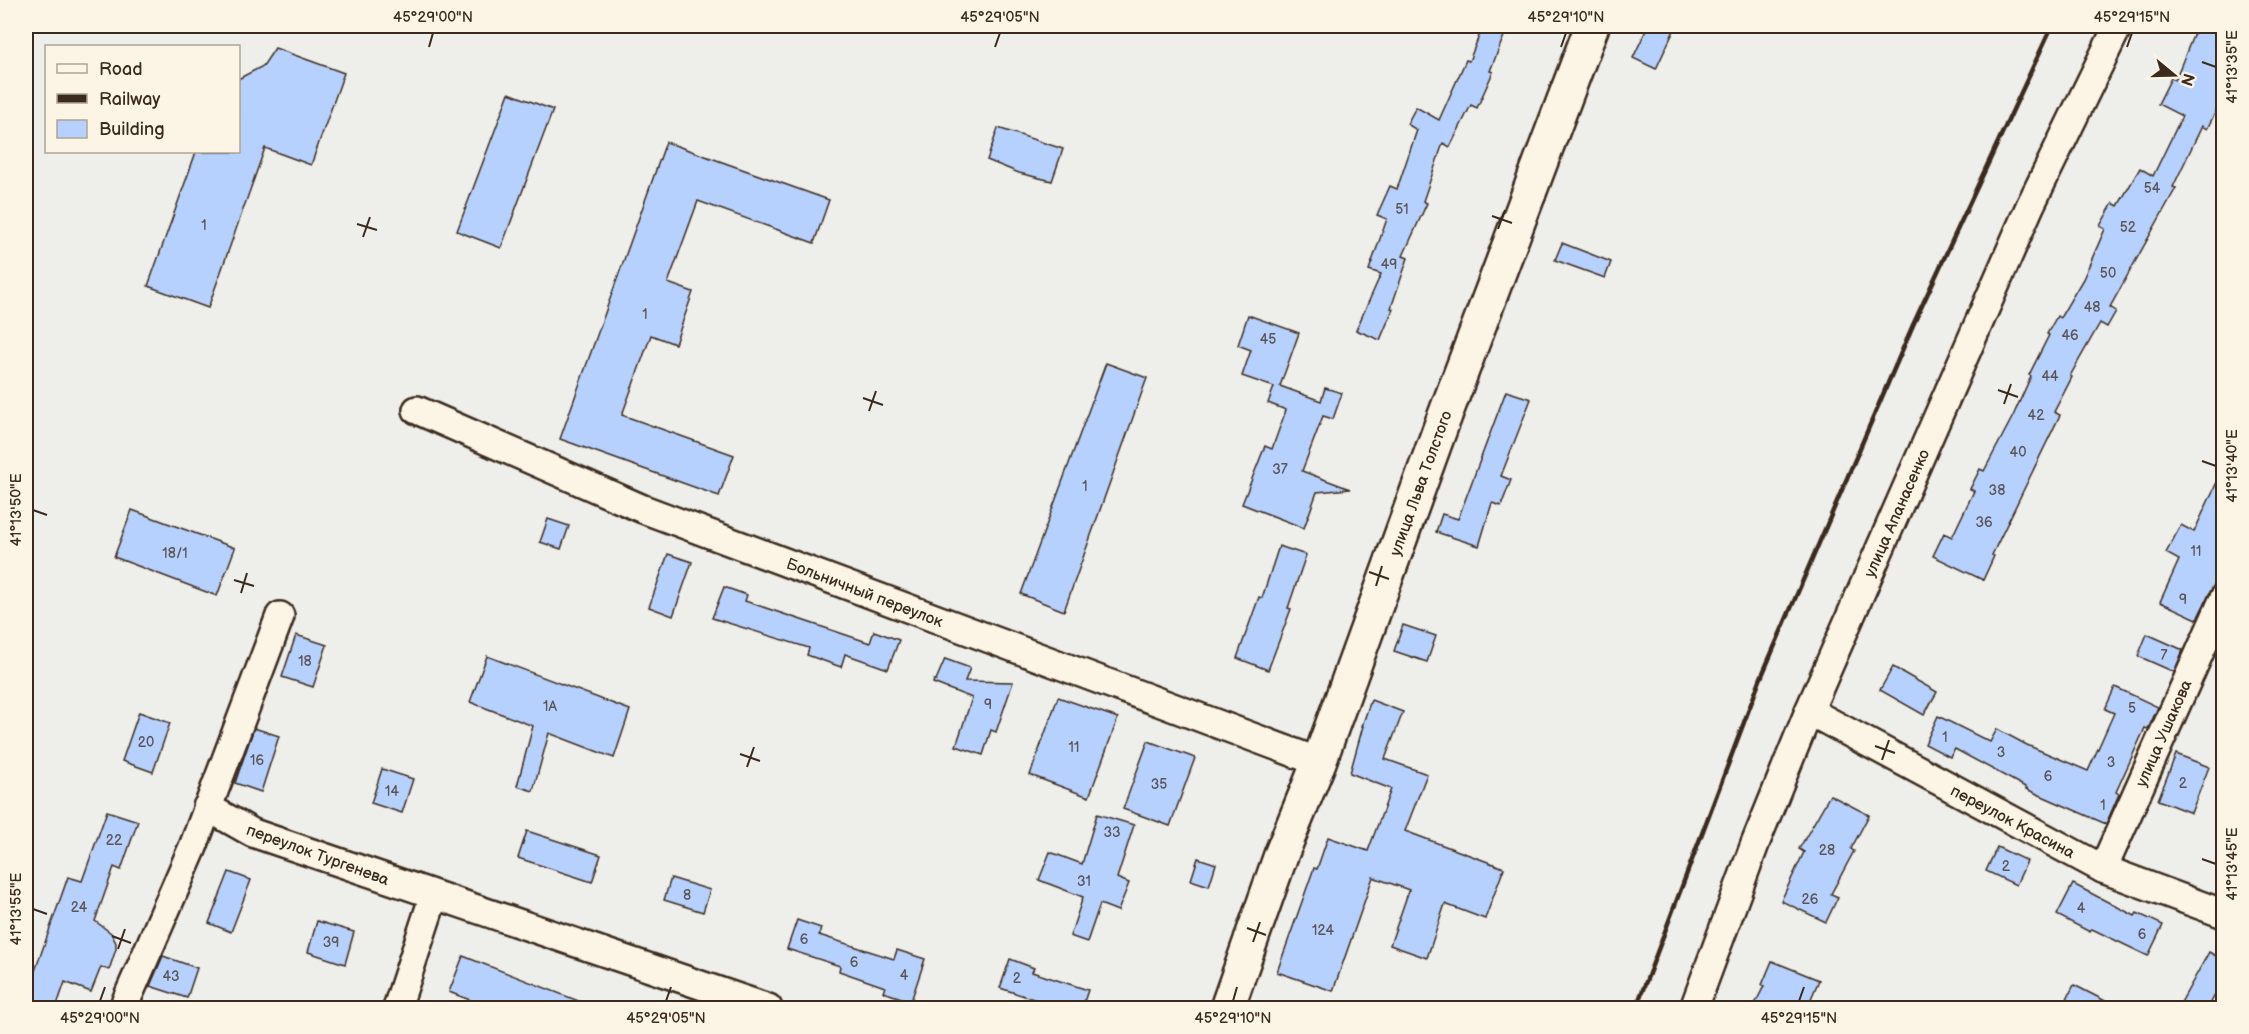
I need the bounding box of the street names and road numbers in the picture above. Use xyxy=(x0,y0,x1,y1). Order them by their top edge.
street label: улица Льва Толстого xyxy=(1386,408,1456,559)
street label: улица Апанасенко xyxy=(1861,447,1934,580)
street label: Больничный переулок xyxy=(784,555,946,632)
street label: улица Ушакова xyxy=(2132,677,2197,790)
street label: переулок Красина xyxy=(1947,782,2078,863)
street label: переулок Тургенева xyxy=(244,821,392,890)

